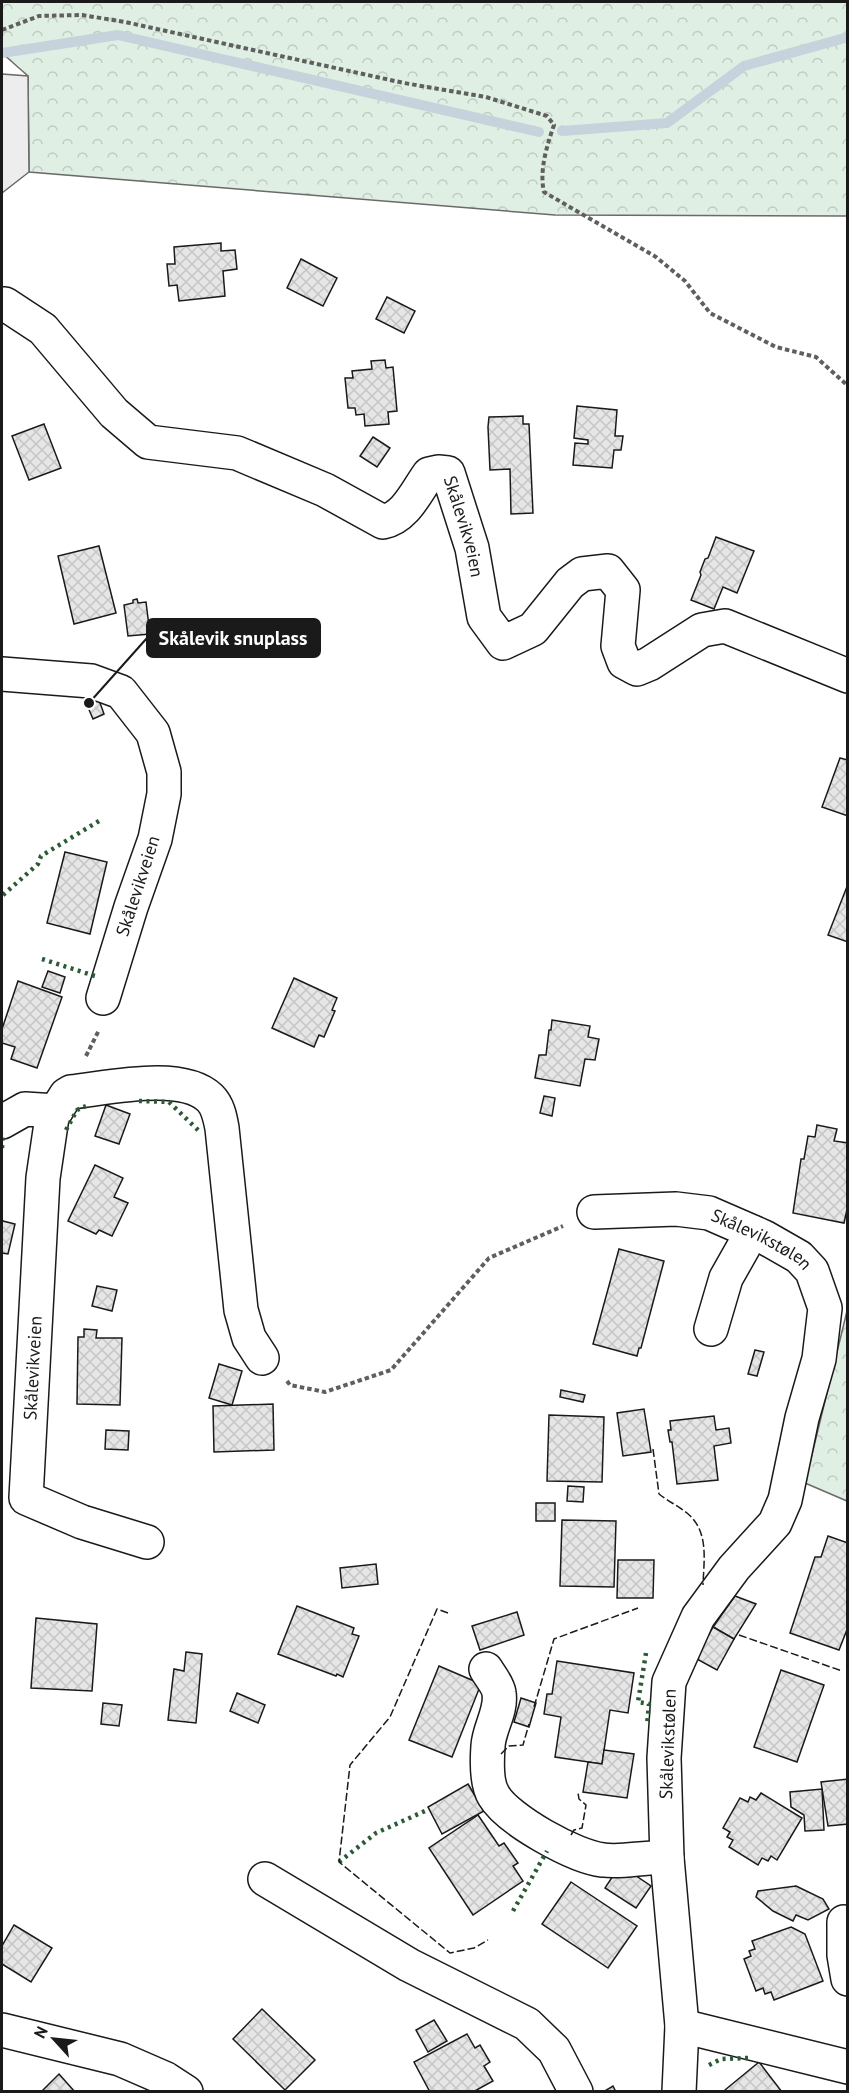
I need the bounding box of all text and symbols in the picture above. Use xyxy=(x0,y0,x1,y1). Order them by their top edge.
street label: Skålevikveien xyxy=(439,473,489,579)
callout: Skålevik snuplass xyxy=(147,619,320,657)
text: Skålevik snuplass xyxy=(159,625,307,651)
street label: Skålevikveien xyxy=(110,833,165,939)
street label: Skålevikstølen xyxy=(708,1203,817,1275)
street label: Skålevikveien xyxy=(18,1315,47,1421)
street label: Skålevikstølen xyxy=(654,1688,681,1800)
north arrow xyxy=(24,2009,84,2069)
text: N xyxy=(29,2023,52,2041)

